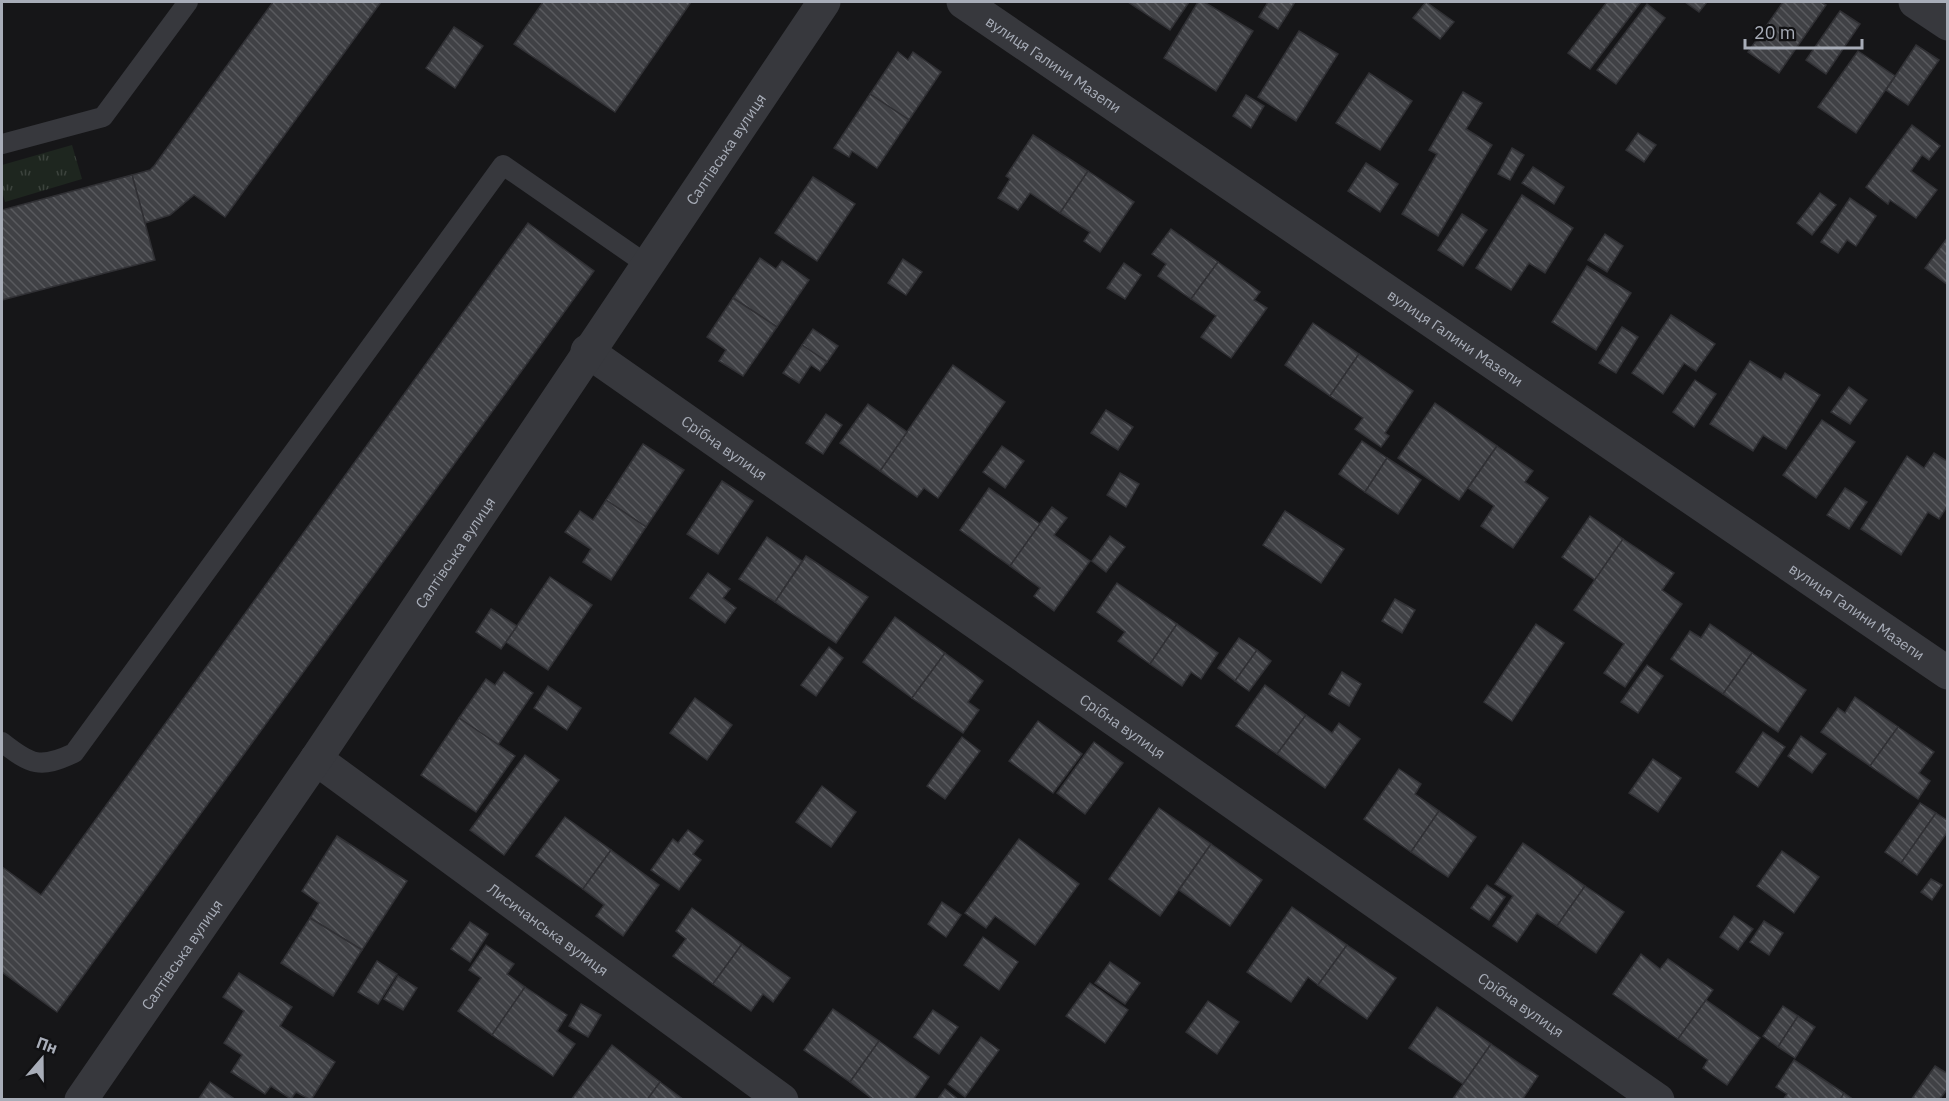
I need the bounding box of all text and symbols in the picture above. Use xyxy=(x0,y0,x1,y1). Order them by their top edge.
street label: вулиця Галини Мазепи xyxy=(983,11,1125,117)
scale bar xyxy=(1745,12,1862,50)
text: 20 m xyxy=(1754,21,1796,44)
street label: Салтівська вулиця xyxy=(681,89,770,208)
street label: вулиця Галини Мазепи xyxy=(1384,285,1527,390)
street label: Срібна вулиця xyxy=(678,411,771,484)
street label: Салтівська вулиця xyxy=(411,493,499,612)
street label: вулиця Галини Мазепи xyxy=(1786,558,1929,664)
street label: Срібна вулиця xyxy=(1076,689,1170,762)
street label: Лисичанська вулиця xyxy=(484,879,613,980)
street label: Салтівська вулиця xyxy=(137,895,226,1013)
street label: Срібна вулиця xyxy=(1475,968,1568,1041)
north arrow xyxy=(12,1029,72,1089)
text: Пн xyxy=(34,1032,60,1058)

